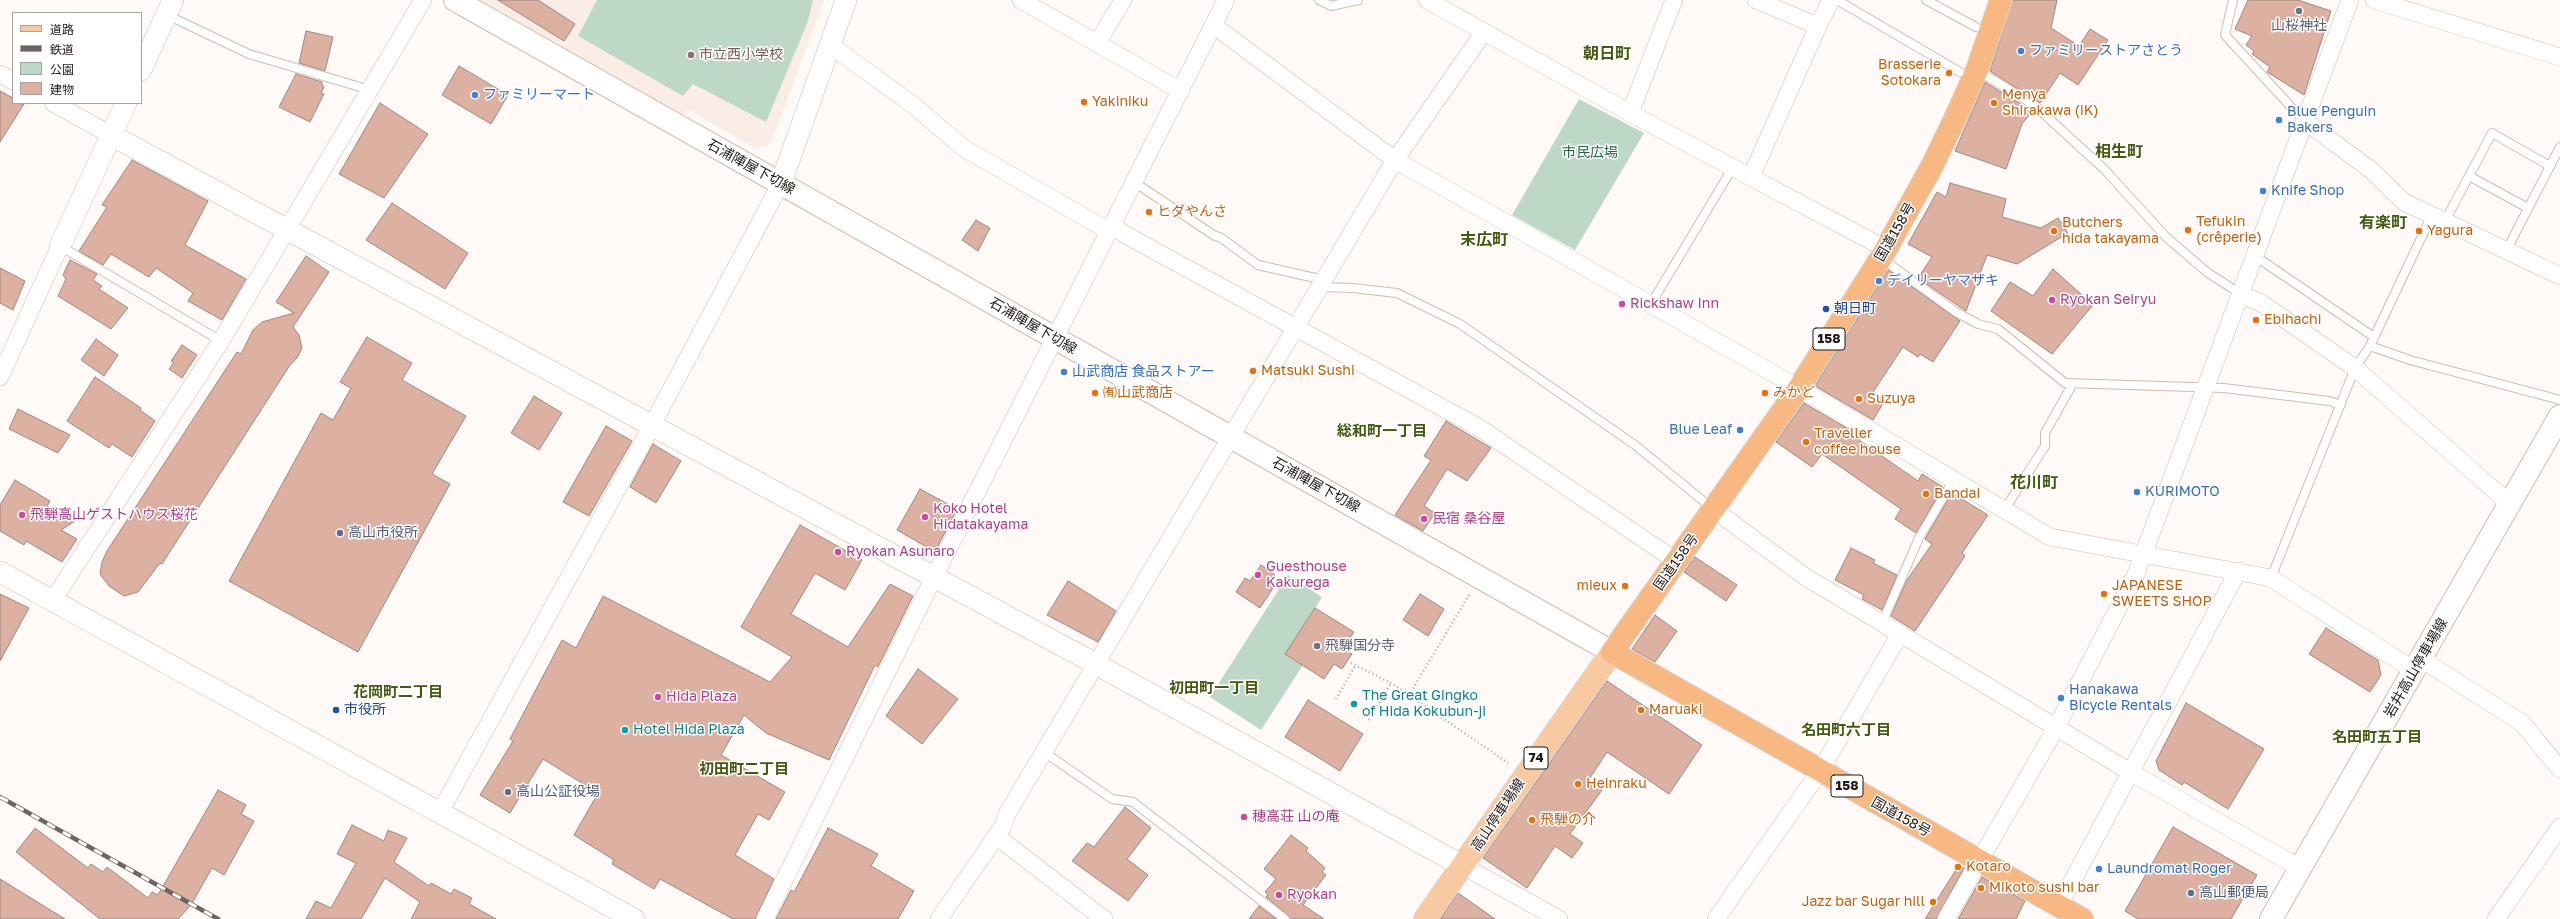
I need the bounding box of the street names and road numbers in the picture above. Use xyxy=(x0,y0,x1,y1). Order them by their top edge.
street label: 石浦陣屋下切線 xyxy=(704,136,798,198)
street label: 国道158号 xyxy=(1871,199,1919,265)
street label: 石浦陣屋下切線 xyxy=(986,294,1080,358)
road number: 158 xyxy=(1813,328,1845,350)
street label: 石浦陣屋下切線 xyxy=(1269,454,1363,516)
street label: 国道158号 xyxy=(1650,530,1702,594)
street label: 岩井高山停車場線 xyxy=(2381,615,2451,721)
road number: 74 xyxy=(1524,747,1548,769)
street label: 高山停車場線 xyxy=(1468,775,1528,855)
road number: 158 xyxy=(1831,775,1863,797)
street label: 国道158号 xyxy=(1868,794,1934,840)

